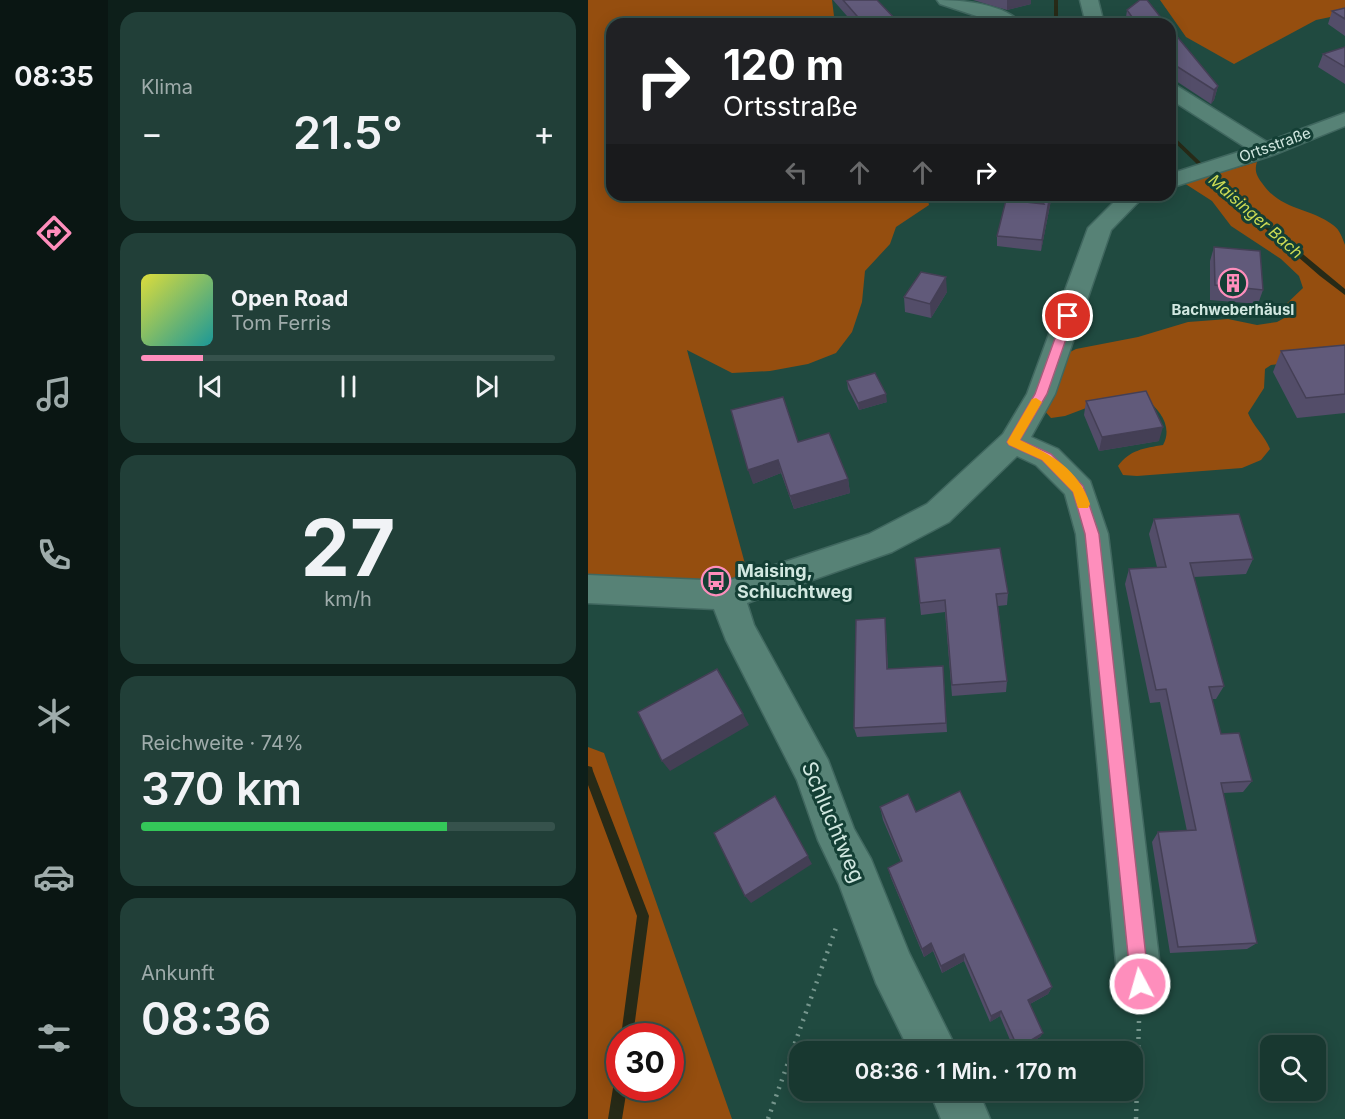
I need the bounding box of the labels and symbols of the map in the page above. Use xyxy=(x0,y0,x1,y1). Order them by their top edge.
street label: Ortsstraße xyxy=(1236,123,1313,166)
water label: Maisinger Bach xyxy=(1205,170,1307,262)
building icon: Bachweberhäusl xyxy=(1217,267,1249,299)
pin xyxy=(1042,290,1093,341)
place label: Bachweberhäusl xyxy=(1172,300,1294,319)
place label: Maising, Schluchtweg xyxy=(737,560,853,602)
bus stop icon: Maising, Schluchtweg xyxy=(700,565,732,597)
street label: Schluchtweg xyxy=(797,758,870,886)
position arrow xyxy=(1108,952,1172,1016)
speed limit sign: 30 xyxy=(606,1023,684,1101)

